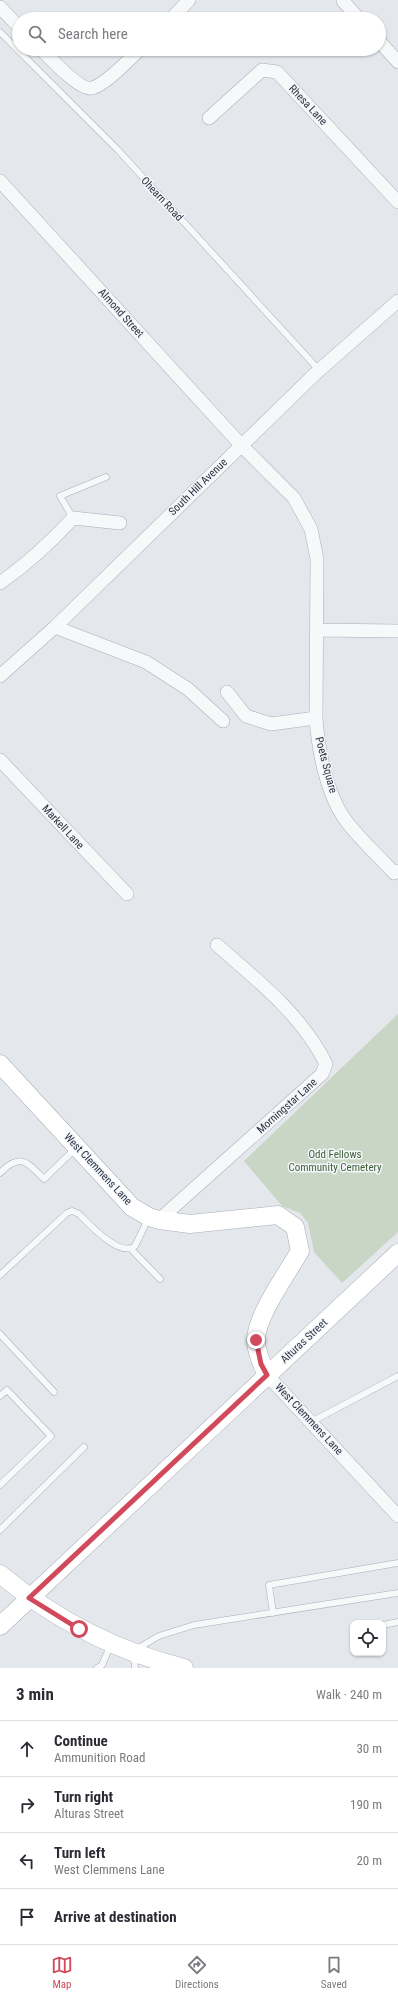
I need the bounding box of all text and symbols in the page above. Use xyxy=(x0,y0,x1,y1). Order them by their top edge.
search box xyxy=(12,12,386,56)
icon: search xyxy=(26,23,48,45)
text: Search here xyxy=(58,25,128,43)
street label: Rhesa Lane xyxy=(286,82,330,128)
street label: Ohearn Road xyxy=(138,174,186,224)
street label: Almond Street xyxy=(96,286,146,340)
street label: South Hill Avenue xyxy=(166,456,230,518)
street label: Poets Square xyxy=(312,735,340,795)
street label: Markell Lane xyxy=(39,802,87,852)
street label: Morningstar Lane xyxy=(254,1076,320,1136)
street label: West Clemmens Lane xyxy=(61,1130,135,1208)
park label: Odd Fellows Community Cemetery xyxy=(288,1148,382,1174)
street label: Alturas Street xyxy=(278,1316,330,1366)
route end xyxy=(247,1331,265,1349)
street label: West Clemmens Lane xyxy=(272,1380,346,1458)
route start xyxy=(70,1620,88,1638)
map controls xyxy=(350,1620,386,1656)
button: locate xyxy=(350,1620,386,1656)
text: 3 min xyxy=(16,1684,54,1704)
text: Walk · 240 m xyxy=(316,1687,382,1702)
text: Continue xyxy=(54,1732,108,1750)
icon: ahead xyxy=(16,1738,38,1760)
text: 30 m xyxy=(356,1741,382,1756)
text: Ammunition Road xyxy=(54,1750,145,1765)
text: Turn right xyxy=(54,1788,113,1806)
icon: right xyxy=(16,1794,38,1816)
text: 190 m xyxy=(350,1797,382,1812)
text: Alturas Street xyxy=(54,1806,124,1821)
text: Turn left xyxy=(54,1844,105,1862)
icon: left xyxy=(16,1850,38,1872)
text: 20 m xyxy=(356,1853,382,1868)
text: West Clemmens Lane xyxy=(54,1862,165,1877)
icon: arrive xyxy=(16,1906,38,1928)
text: Arrive at destination xyxy=(54,1908,177,1926)
tab: Map xyxy=(51,1954,73,1991)
tab: Directions xyxy=(175,1954,219,1991)
tab: Saved xyxy=(321,1954,347,1991)

